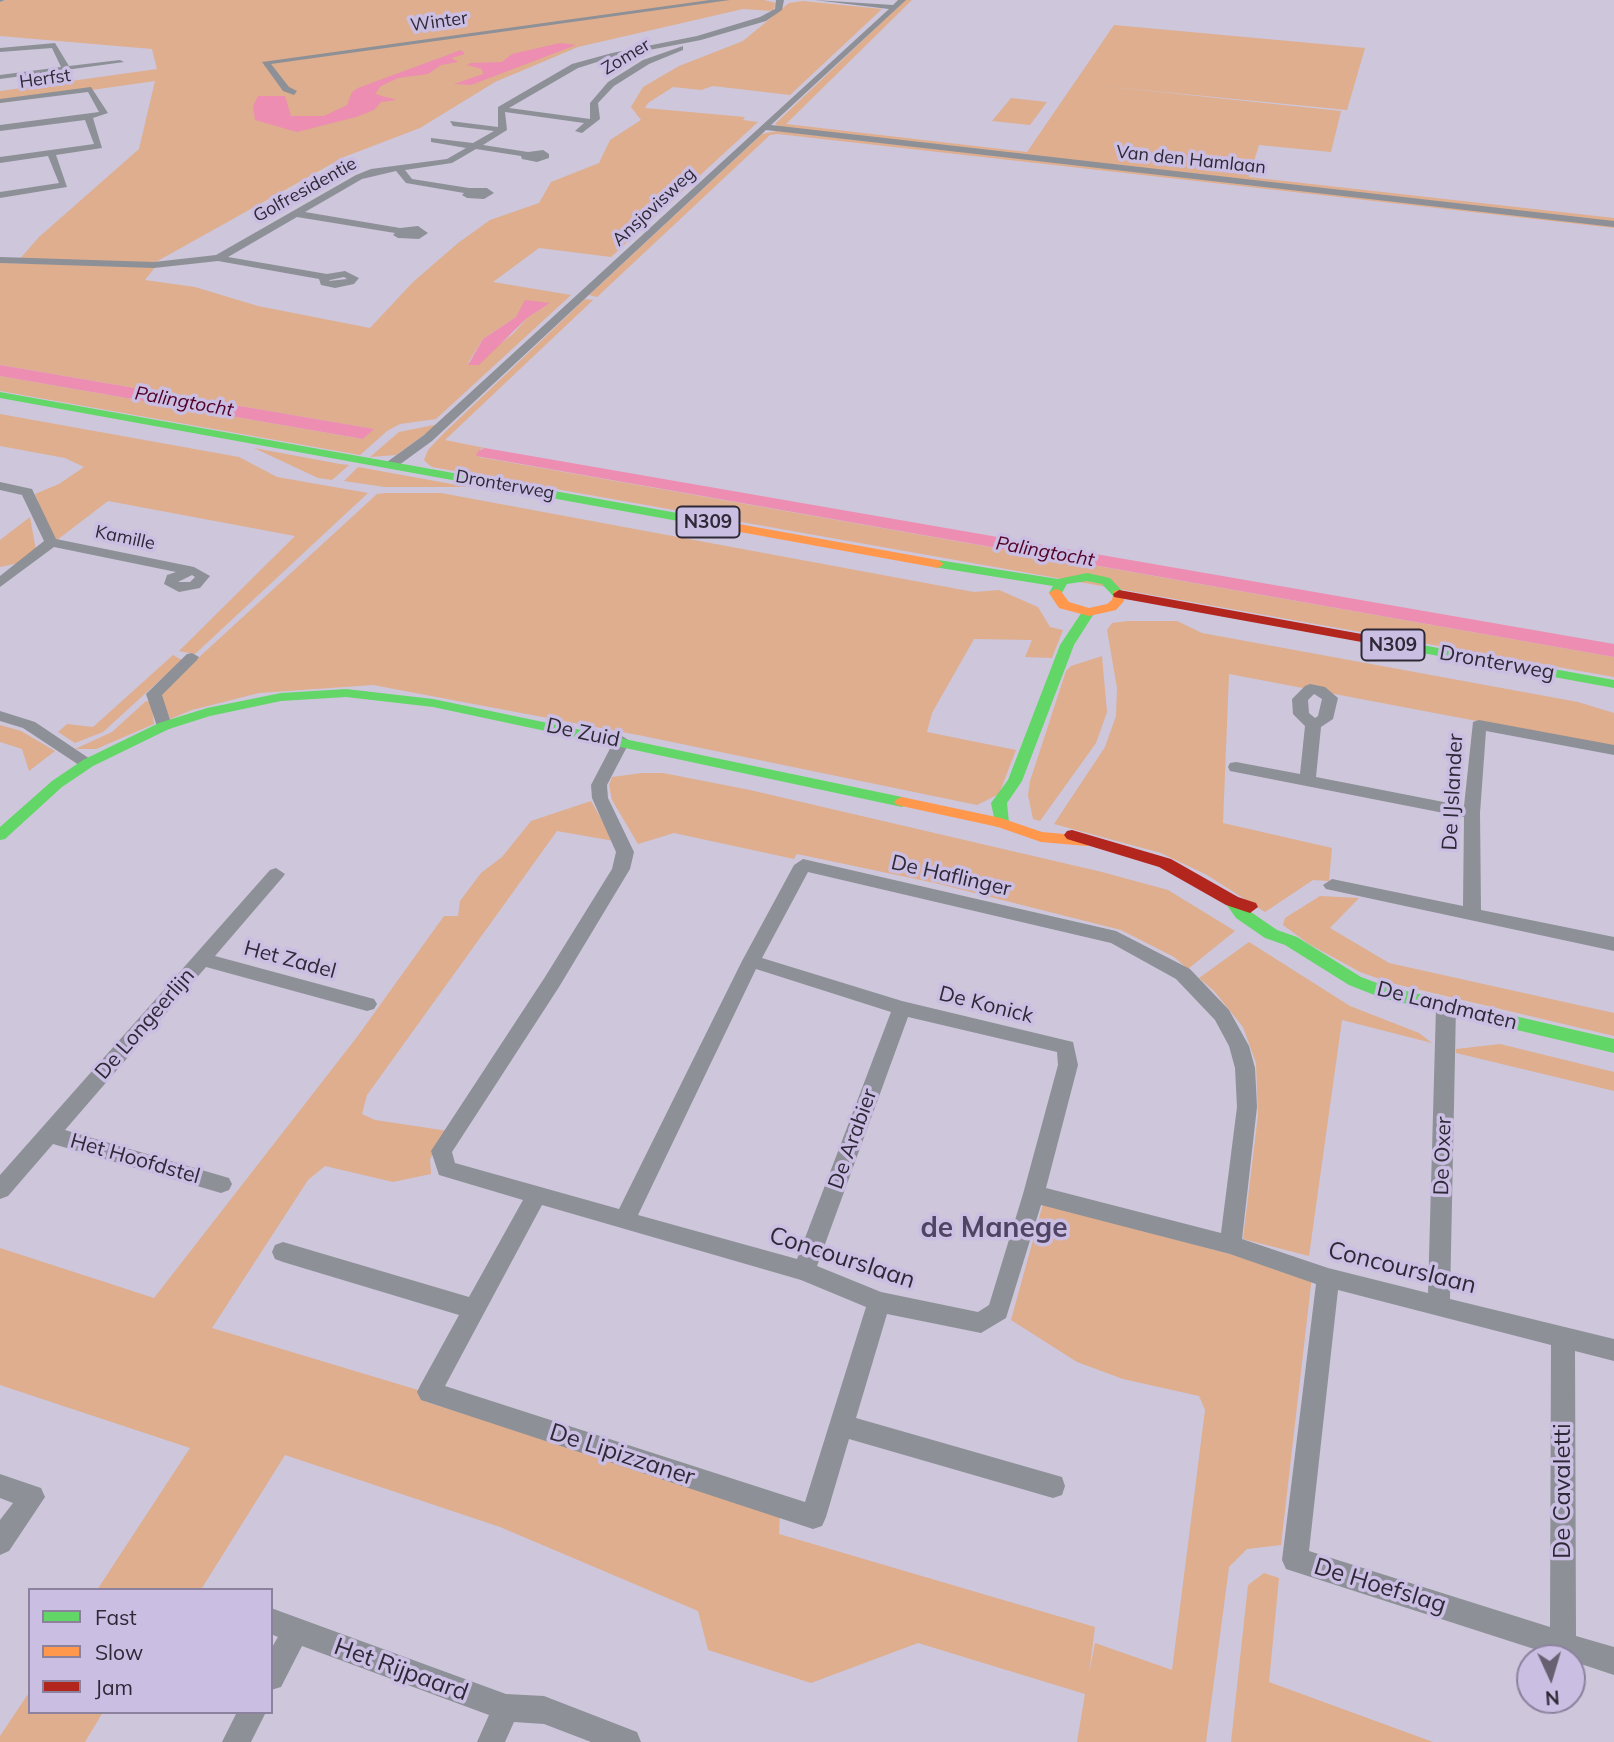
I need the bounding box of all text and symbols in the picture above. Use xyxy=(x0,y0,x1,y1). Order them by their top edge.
street label: Winter xyxy=(409,7,469,37)
street label: Zomer xyxy=(598,34,654,80)
street label: Herfst xyxy=(18,65,72,93)
street label: Van den Hamlaan xyxy=(1115,141,1267,179)
street label: Golfresidentie xyxy=(250,153,360,227)
street label: Ansjovisweg xyxy=(608,163,700,251)
water label: Palingtocht xyxy=(133,382,235,422)
street label: Dronterweg xyxy=(454,466,556,504)
road number: N309 xyxy=(676,506,740,538)
street label: Kamille xyxy=(93,521,157,555)
water label: Palingtocht xyxy=(994,532,1096,572)
road number: N309 xyxy=(1362,630,1424,660)
street label: Dronterweg xyxy=(1437,640,1557,686)
street label: De Zuid xyxy=(544,713,622,753)
street label: De IJslander xyxy=(1437,733,1469,851)
street label: De Haflinger xyxy=(889,850,1013,902)
street label: Het Zadel xyxy=(241,936,339,984)
street label: De Longeerlijn xyxy=(90,963,200,1085)
street label: De Landmaten xyxy=(1374,976,1520,1036)
street label: De Konick xyxy=(936,981,1036,1029)
street label: De Arabier xyxy=(823,1085,883,1193)
street label: De Oxer xyxy=(1429,1116,1457,1196)
street label: Het Hoofdstel xyxy=(67,1128,203,1190)
district label: de Manege xyxy=(920,1212,1068,1246)
street label: Concourslaan xyxy=(765,1221,919,1295)
street label: Concourslaan xyxy=(1325,1236,1479,1300)
street label: De Lipizzaner xyxy=(546,1418,698,1492)
street label: De Cavaletti xyxy=(1549,1423,1577,1559)
street label: De Hoefslag xyxy=(1310,1552,1450,1620)
legend xyxy=(28,1588,273,1714)
text: Fast xyxy=(95,1604,137,1630)
street label: Het Rijpaard xyxy=(330,1632,472,1708)
text: Slow xyxy=(95,1639,143,1665)
north arrow xyxy=(1516,1644,1586,1714)
text: Jam xyxy=(95,1674,133,1700)
text: N xyxy=(1544,1685,1560,1710)

